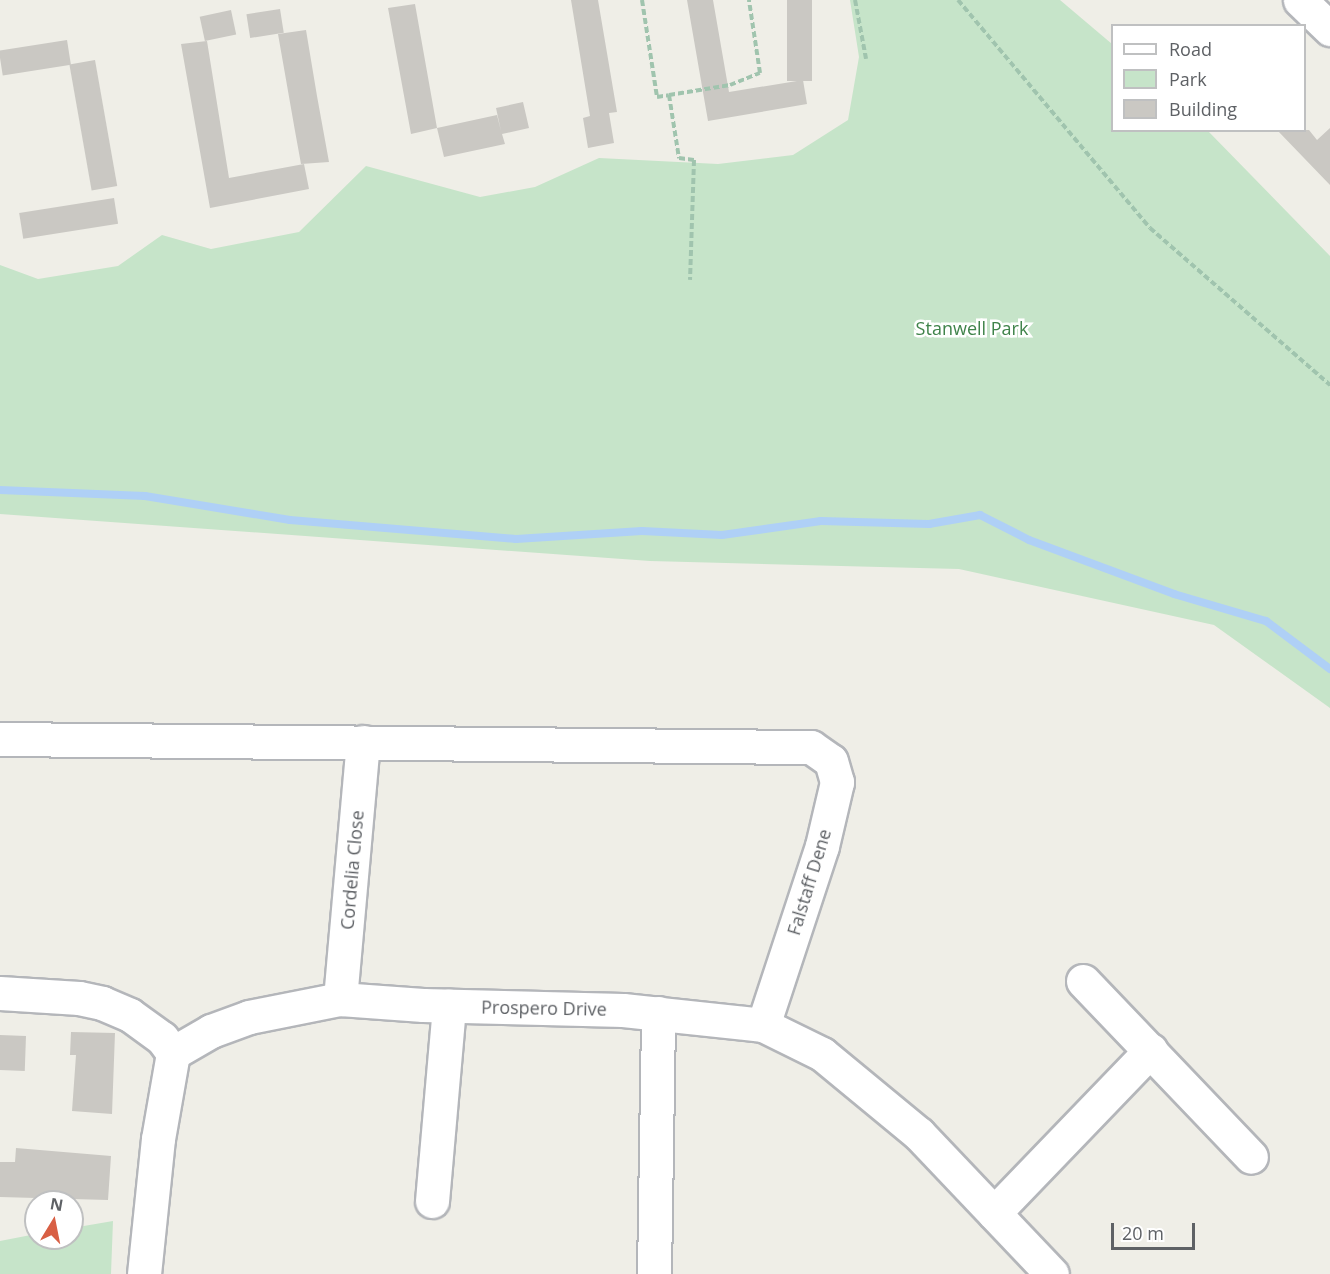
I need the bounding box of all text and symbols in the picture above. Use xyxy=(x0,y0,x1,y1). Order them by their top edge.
legend xyxy=(1111,24,1306,132)
text: Road xyxy=(1169,37,1212,61)
text: Park xyxy=(1169,67,1207,91)
text: Building xyxy=(1169,97,1237,121)
park label: Stanwell Park xyxy=(916,317,1028,339)
street label: Cordelia Close xyxy=(336,809,368,931)
street label: Falstaff Dene xyxy=(783,826,835,938)
street label: Prospero Drive xyxy=(481,996,607,1020)
north arrow xyxy=(24,1190,84,1250)
text: N xyxy=(48,1192,65,1216)
scale bar xyxy=(1114,1211,1198,1249)
text: 20 m xyxy=(1122,1221,1164,1245)

